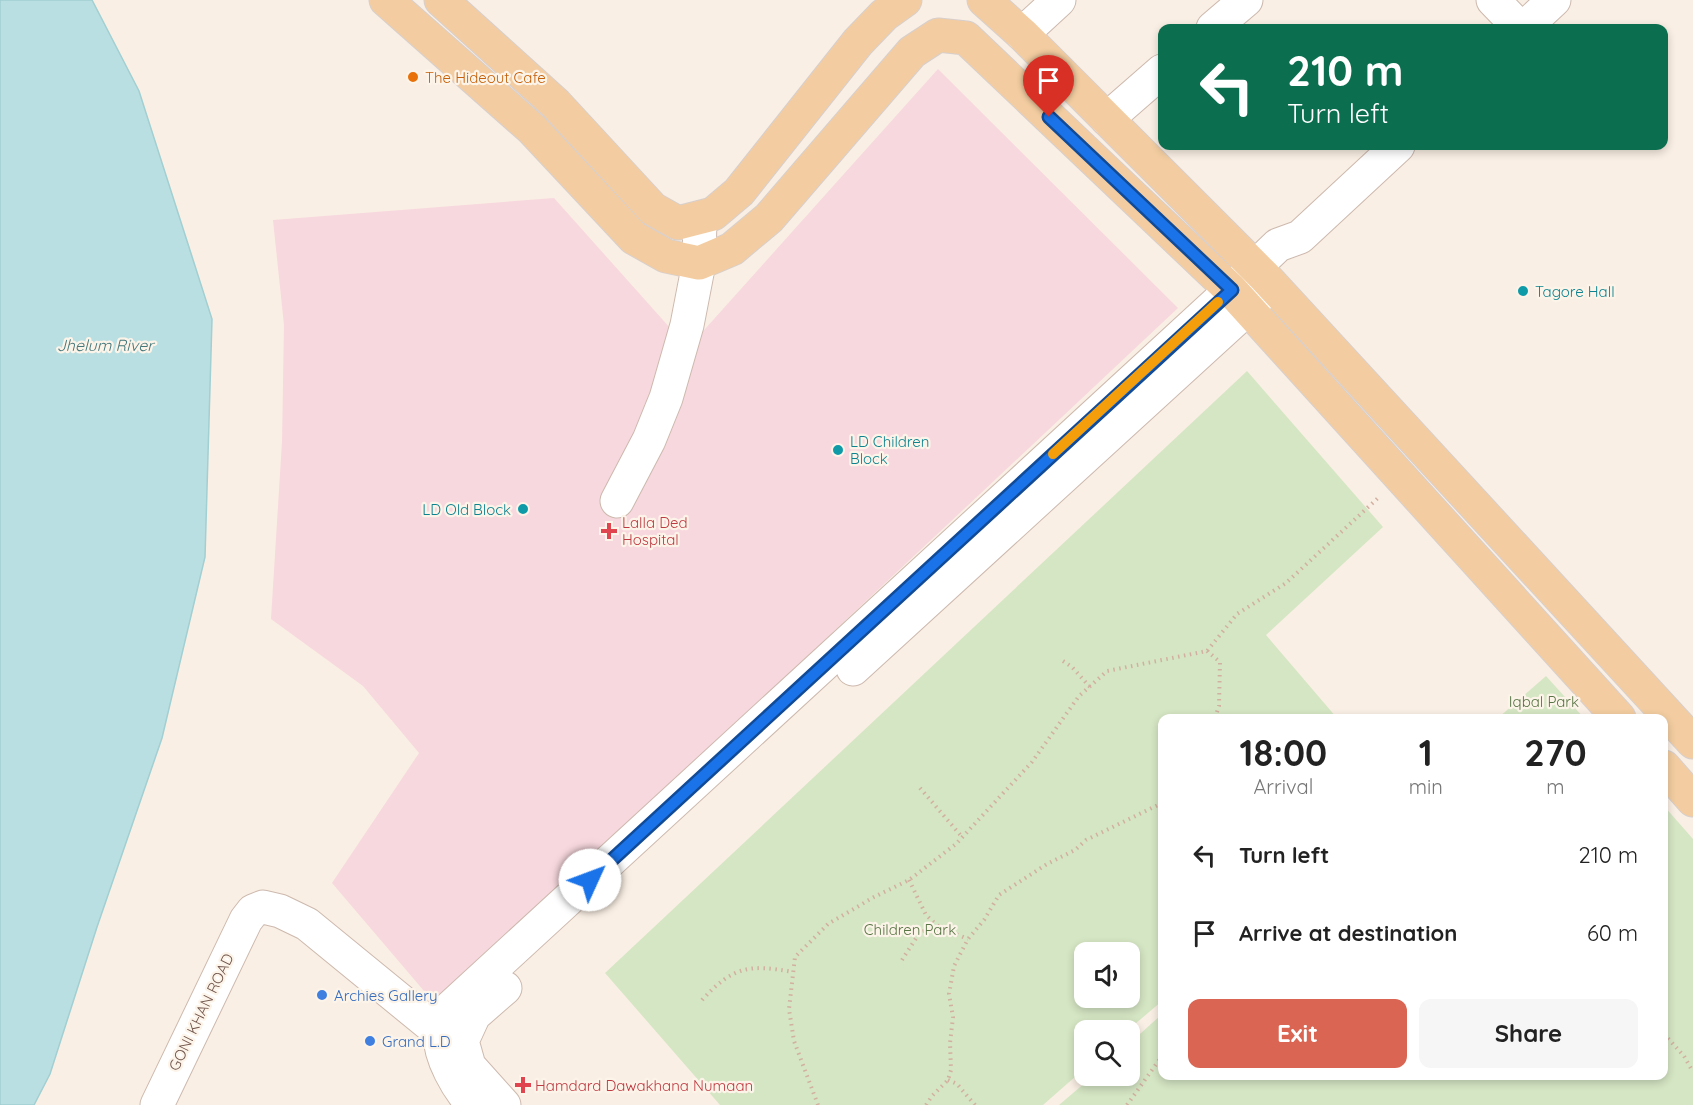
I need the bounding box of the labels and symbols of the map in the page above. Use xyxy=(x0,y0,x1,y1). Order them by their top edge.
pin xyxy=(1023,55,1074,117)
place label: The Hideout Cafe xyxy=(425,68,546,87)
marker: The Hideout Cafe xyxy=(406,70,420,84)
place label: Tagore Hall xyxy=(1535,282,1615,301)
marker: Tagore Hall xyxy=(1516,284,1530,298)
water label: Jhelum River xyxy=(57,335,155,355)
place label: LD Children Block xyxy=(850,432,929,468)
marker: LD Children Block xyxy=(831,443,845,457)
place label: LD Old Block xyxy=(422,500,511,519)
marker: LD Old Block xyxy=(516,502,530,516)
place label: Lalla Ded Hospital xyxy=(622,513,688,549)
marker: Lalla Ded Hospital xyxy=(600,522,618,540)
park label: Iqbal Park xyxy=(1509,692,1579,711)
position arrow xyxy=(558,848,622,912)
park label: Children Park xyxy=(864,920,956,939)
street label: GONI KHAN ROAD xyxy=(164,950,238,1074)
place label: Archies Gallery xyxy=(334,986,438,1005)
marker: Archies Gallery xyxy=(315,988,329,1002)
place label: Grand L.D xyxy=(382,1032,451,1051)
marker: Grand L.D xyxy=(363,1034,377,1048)
place label: Hamdard Dawakhana Numaan xyxy=(535,1076,753,1095)
marker: Hamdard Dawakhana Numaan xyxy=(516,1078,530,1092)

